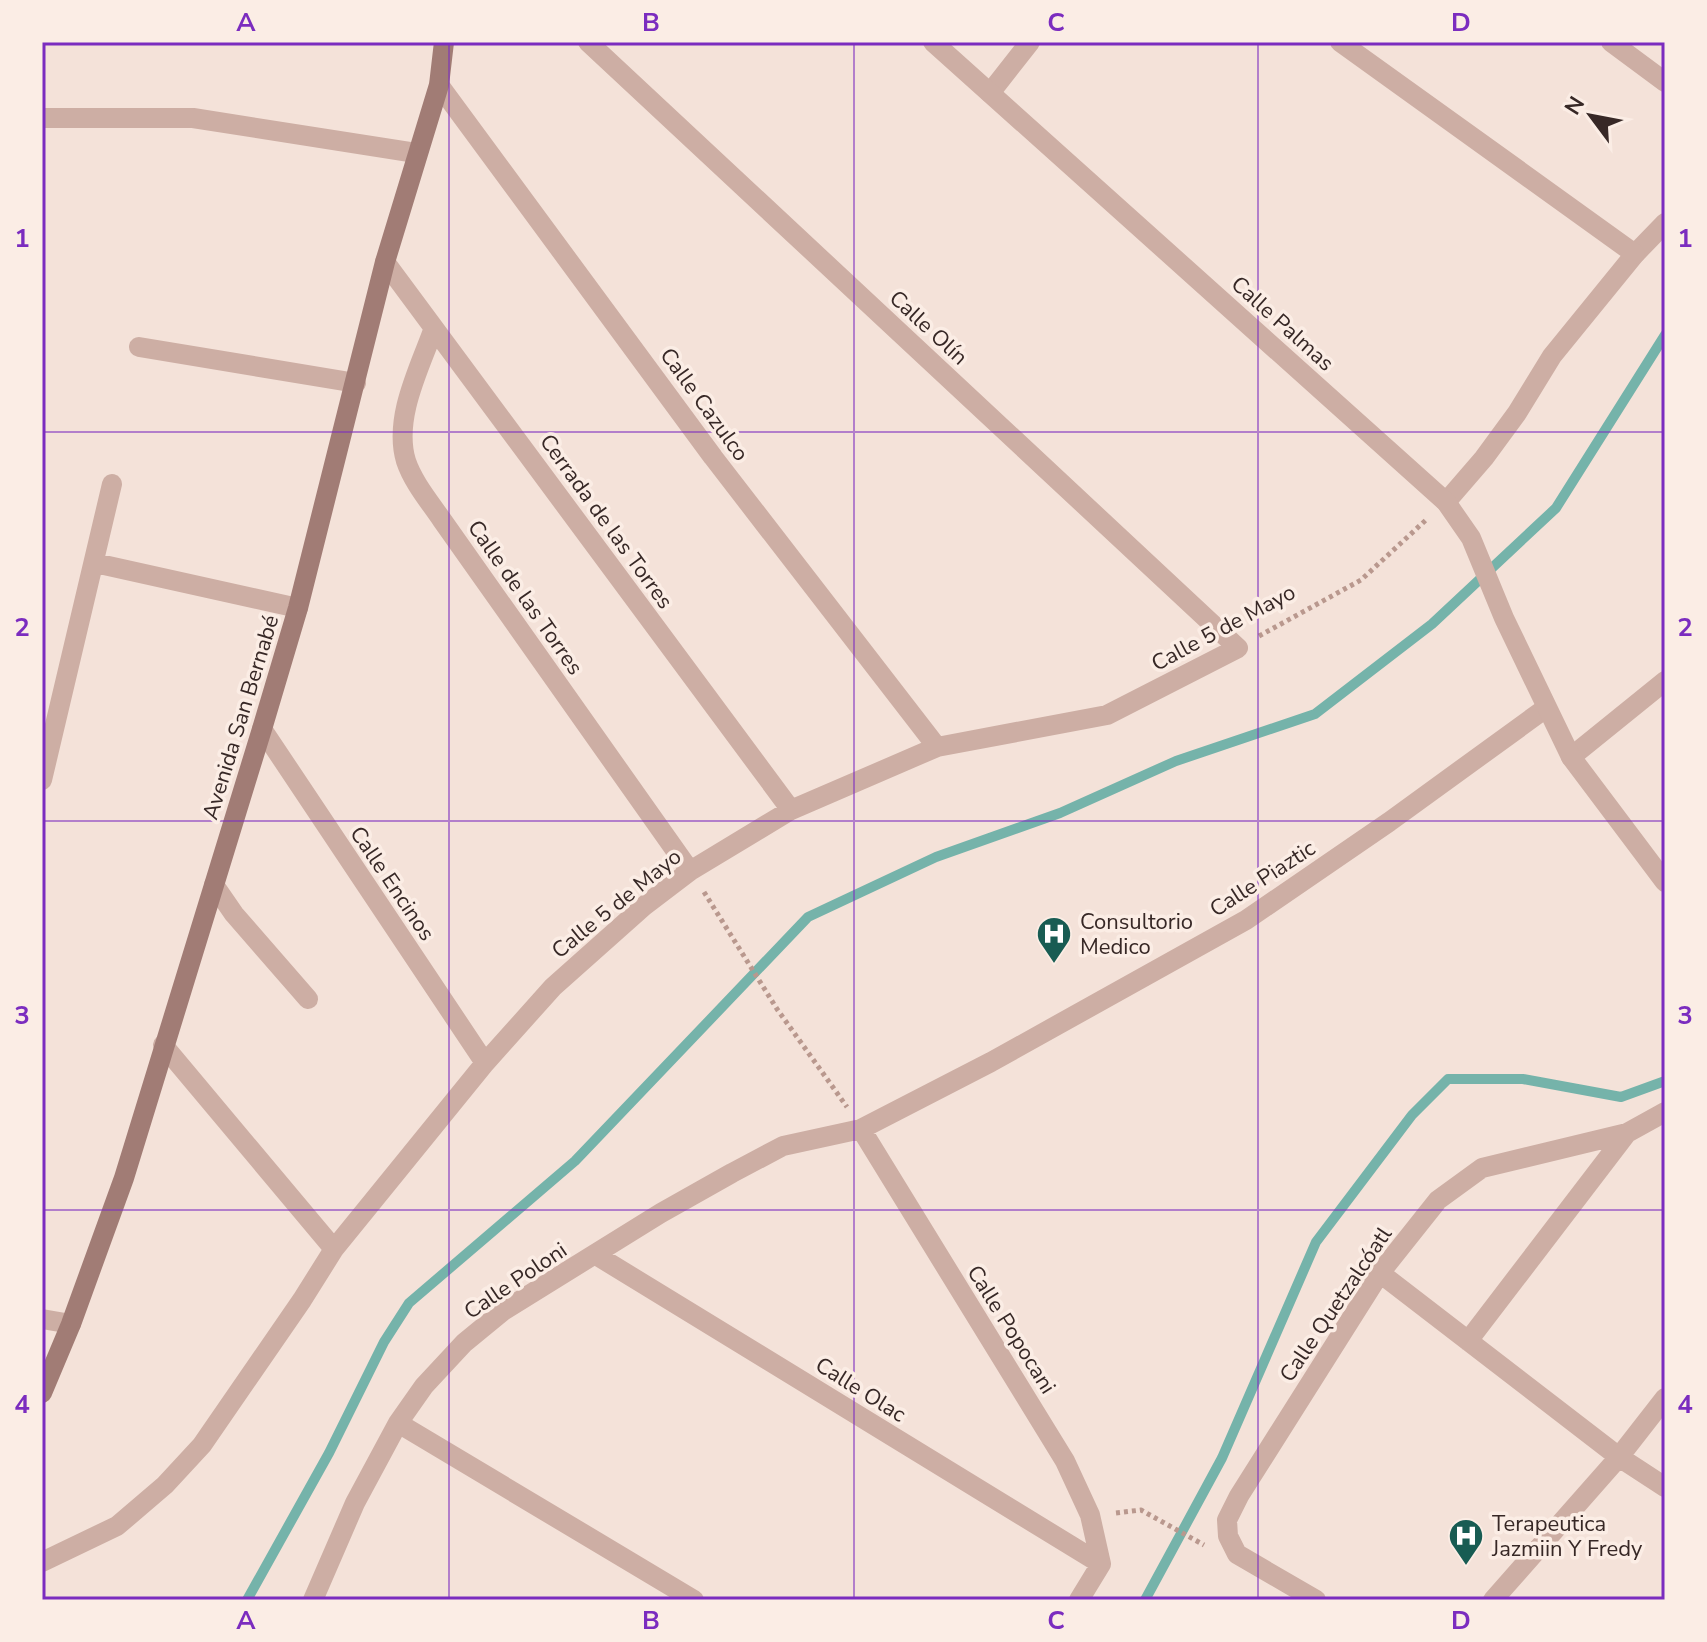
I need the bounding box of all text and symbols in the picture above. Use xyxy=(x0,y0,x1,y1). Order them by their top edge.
text: A xyxy=(236,5,256,40)
text: B xyxy=(642,5,660,40)
text: C xyxy=(1047,5,1065,40)
text: D xyxy=(1451,5,1471,40)
north arrow xyxy=(1551,76,1631,156)
text: N xyxy=(1558,91,1592,121)
text: 1 xyxy=(14,221,30,256)
text: 1 xyxy=(1677,221,1693,256)
street label: Calle Palmas xyxy=(1224,269,1340,378)
street label: Calle Olín xyxy=(882,284,974,372)
street label: Calle Cazulco xyxy=(653,342,756,467)
street label: Cerrada de las Torres xyxy=(532,428,680,615)
street label: Calle de las Torres xyxy=(461,514,590,681)
street label: Calle 5 de Mayo xyxy=(1146,577,1301,678)
text: 2 xyxy=(14,610,30,645)
text: 2 xyxy=(1677,610,1693,645)
street label: Avenida San Bernabé xyxy=(196,611,286,823)
street label: Calle Encinos xyxy=(343,820,442,947)
street label: Calle Piaztic xyxy=(1204,834,1321,924)
street label: Calle 5 de Mayo xyxy=(545,842,688,966)
place label: Consultorio Medico xyxy=(1080,907,1193,962)
hospital icon: Consultorio Medico xyxy=(1035,915,1073,965)
text: 3 xyxy=(14,998,30,1033)
text: 3 xyxy=(1677,998,1693,1033)
street label: Calle Quetzalcóatl xyxy=(1273,1221,1399,1388)
street label: Calle Poloni xyxy=(458,1235,573,1326)
street label: Calle Popocani xyxy=(960,1259,1063,1400)
street label: Calle Olac xyxy=(809,1350,912,1429)
text: 4 xyxy=(14,1387,30,1422)
text: 4 xyxy=(1677,1387,1693,1422)
place label: Terapeutica Jazmiin Y Fredy xyxy=(1491,1509,1643,1564)
hospital icon: Terapeutica Jazmiin Y Fredy xyxy=(1447,1517,1485,1567)
text: A xyxy=(236,1603,256,1638)
text: B xyxy=(642,1603,660,1638)
text: C xyxy=(1047,1603,1065,1638)
text: D xyxy=(1451,1603,1471,1638)

